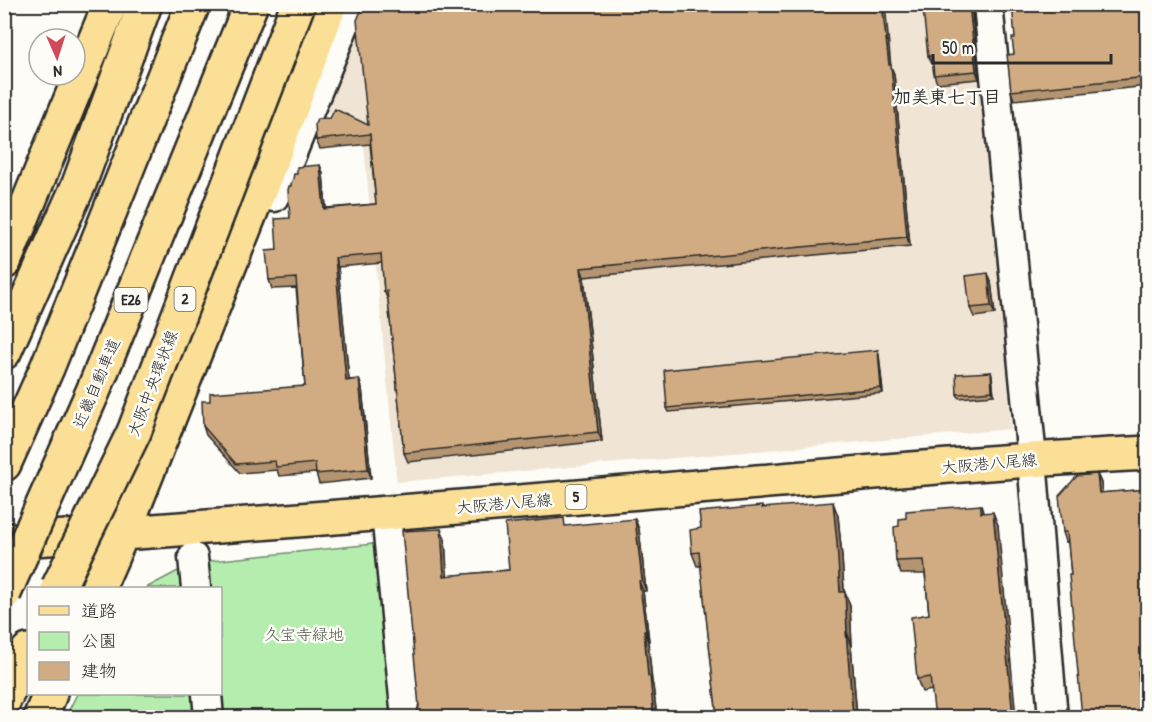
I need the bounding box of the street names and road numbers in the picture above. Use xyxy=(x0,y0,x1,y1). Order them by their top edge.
road number: 2 xyxy=(174,287,195,311)
road number: E26 xyxy=(114,288,148,312)
street label: 大阪中央環状線 xyxy=(122,327,182,439)
street label: 近畿自動車道 xyxy=(67,335,125,431)
street label: 大阪港八尾線 xyxy=(940,448,1038,478)
road number: 5 xyxy=(566,485,586,509)
street label: 大阪港八尾線 xyxy=(455,488,553,518)

